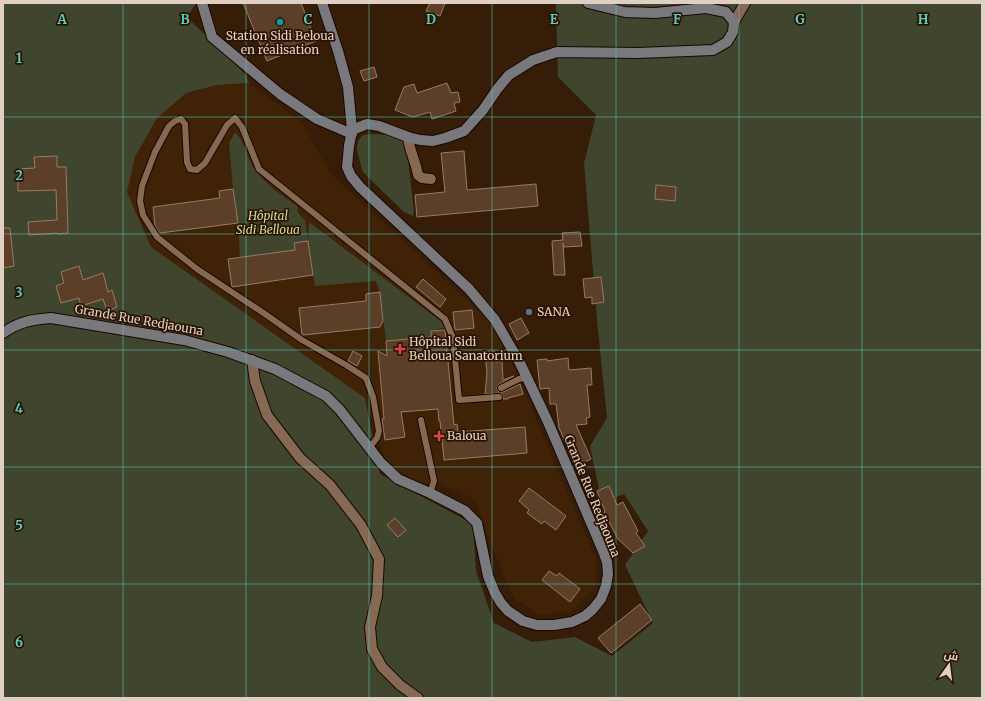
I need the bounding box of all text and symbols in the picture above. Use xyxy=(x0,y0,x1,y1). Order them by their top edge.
text: A xyxy=(56,11,67,28)
text: B xyxy=(180,11,190,28)
text: C xyxy=(304,11,313,28)
text: D xyxy=(426,11,436,28)
text: E xyxy=(550,11,559,28)
text: F xyxy=(673,11,681,28)
text: G xyxy=(795,11,805,28)
text: H xyxy=(918,11,929,28)
marker: Station Sidi Beloua en réalisation xyxy=(275,17,285,27)
place label: Station Sidi Beloua en réalisation xyxy=(226,28,335,57)
text: 1 xyxy=(16,50,22,67)
text: 2 xyxy=(15,167,23,184)
park label: Hôpital Sidi Belloua xyxy=(236,208,300,237)
text: 3 xyxy=(15,284,23,301)
street label: Grande Rue Redjaouna xyxy=(74,301,205,338)
place label: SANA xyxy=(537,304,571,319)
marker: SANA xyxy=(524,307,534,317)
place label: Hôpital Sidi Belloua Sanatorium xyxy=(409,334,523,363)
marker: Hôpital Sidi Belloua Sanatorium xyxy=(394,343,406,355)
text: 4 xyxy=(15,400,24,417)
place label: Baloua xyxy=(447,428,487,443)
marker: Baloua xyxy=(434,431,444,441)
street label: Grande Rue Redjaouna xyxy=(561,433,624,560)
text: 5 xyxy=(15,517,23,534)
text: 6 xyxy=(15,634,23,651)
north arrow xyxy=(929,645,969,685)
text: ش xyxy=(943,647,960,664)

